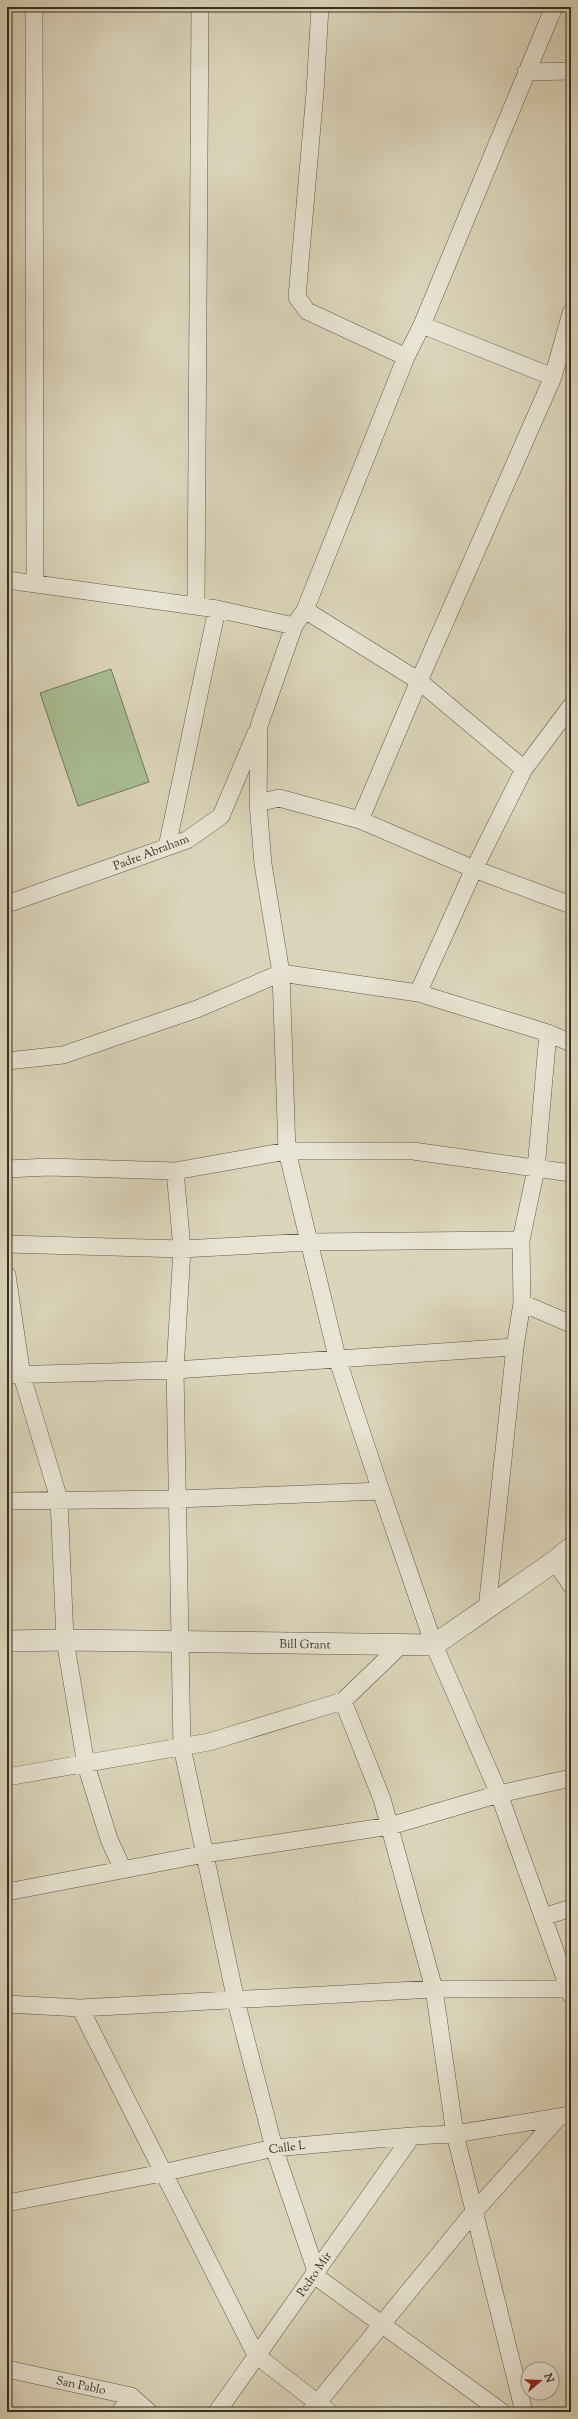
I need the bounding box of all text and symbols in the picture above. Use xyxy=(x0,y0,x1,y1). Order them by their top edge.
street label: Padre Abraham xyxy=(111,830,192,876)
street label: Bill Grant xyxy=(279,1636,331,1654)
street label: Calle L xyxy=(268,2137,307,2159)
street label: Pedro Mír xyxy=(293,2248,337,2301)
north arrow xyxy=(520,2361,560,2401)
text: N xyxy=(539,2370,558,2385)
street label: San Pablo xyxy=(54,2372,108,2400)

